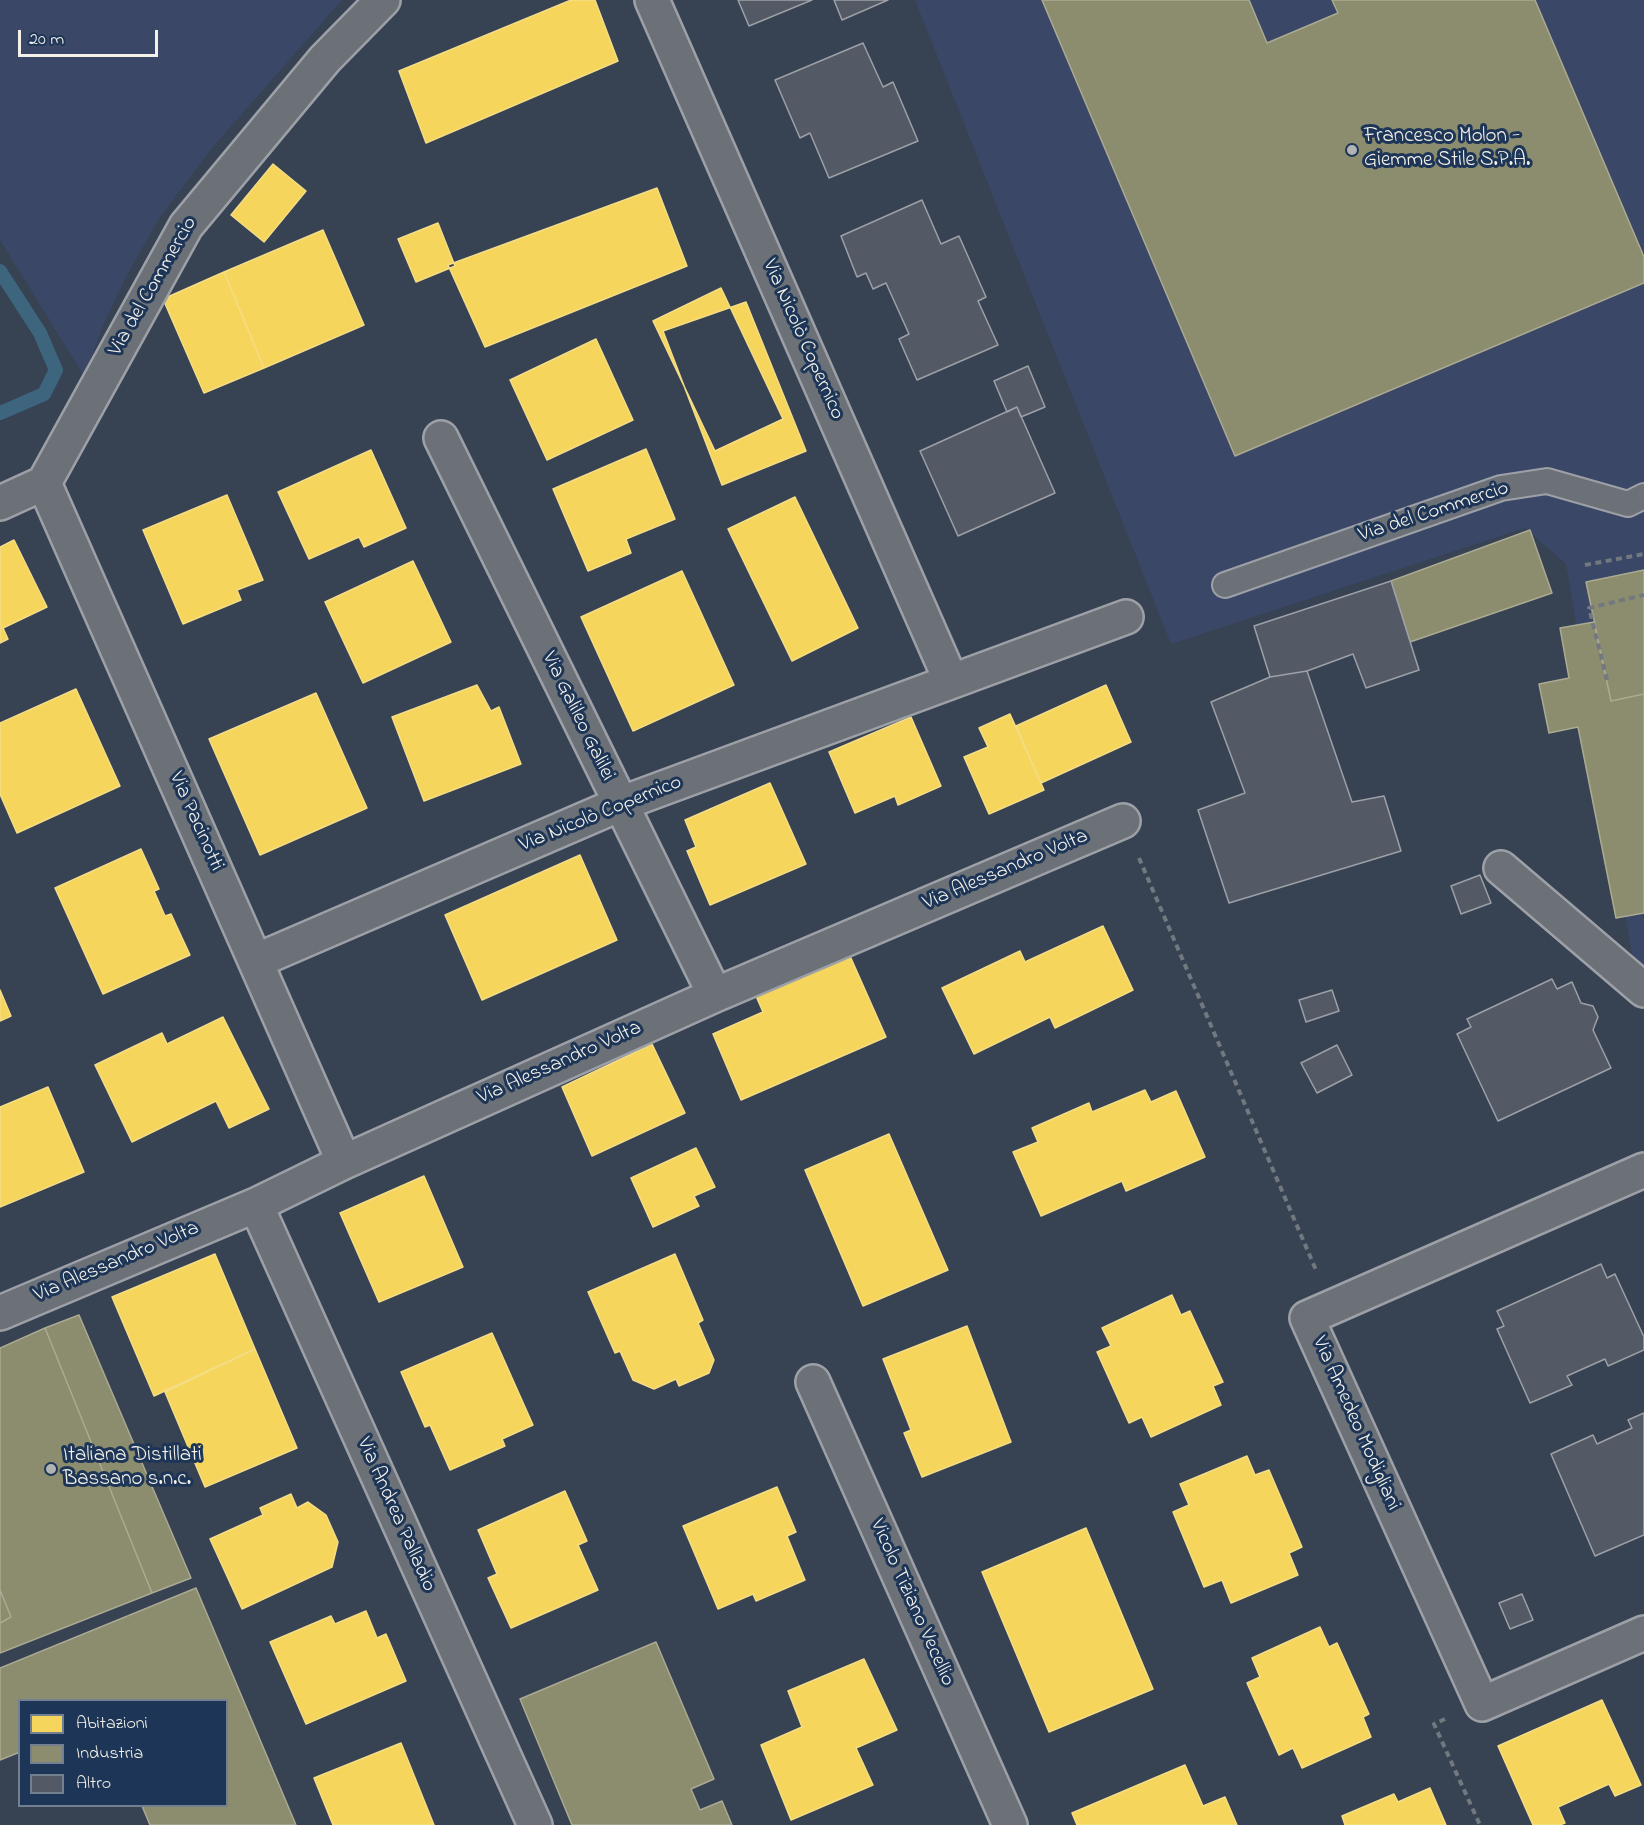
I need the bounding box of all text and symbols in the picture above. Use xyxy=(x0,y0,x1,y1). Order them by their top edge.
scale bar xyxy=(21,18,160,56)
text: 20 m xyxy=(29,27,64,53)
place label: Francesco Molon - Giemme Stile S.P.A. xyxy=(1364,125,1530,175)
marker: Francesco Molon - Giemme Stile S.P.A. xyxy=(1345,143,1359,157)
street label: Via del Commercio xyxy=(104,213,204,361)
street label: Via Nicolò Copernico xyxy=(755,256,849,424)
street label: Via del Commercio xyxy=(1356,477,1512,549)
street label: Via Galileo Galilei xyxy=(535,648,619,786)
street label: Via Pacinotti xyxy=(162,769,228,875)
street label: Via Nicolò Copernico xyxy=(516,771,686,859)
street label: Via Alessandro Volta xyxy=(920,825,1092,917)
street label: Via Alessandro Volta xyxy=(474,1017,646,1111)
street label: Via Alessandro Volta xyxy=(31,1217,203,1309)
street label: Via Amedeo Modigliani xyxy=(1305,1333,1405,1515)
street label: Via Andrea Palladio xyxy=(350,1434,440,1596)
place label: Italiana Distillati Bassano s.n.c. xyxy=(63,1444,202,1494)
marker: Italiana Distillati Bassano s.n.c. xyxy=(44,1462,58,1476)
street label: Vicolo Tiziano Vecellio xyxy=(863,1516,959,1690)
legend xyxy=(18,1699,228,1807)
text: Abitazioni xyxy=(76,1711,148,1737)
text: Industria xyxy=(76,1741,143,1767)
text: Altro xyxy=(76,1771,111,1797)

